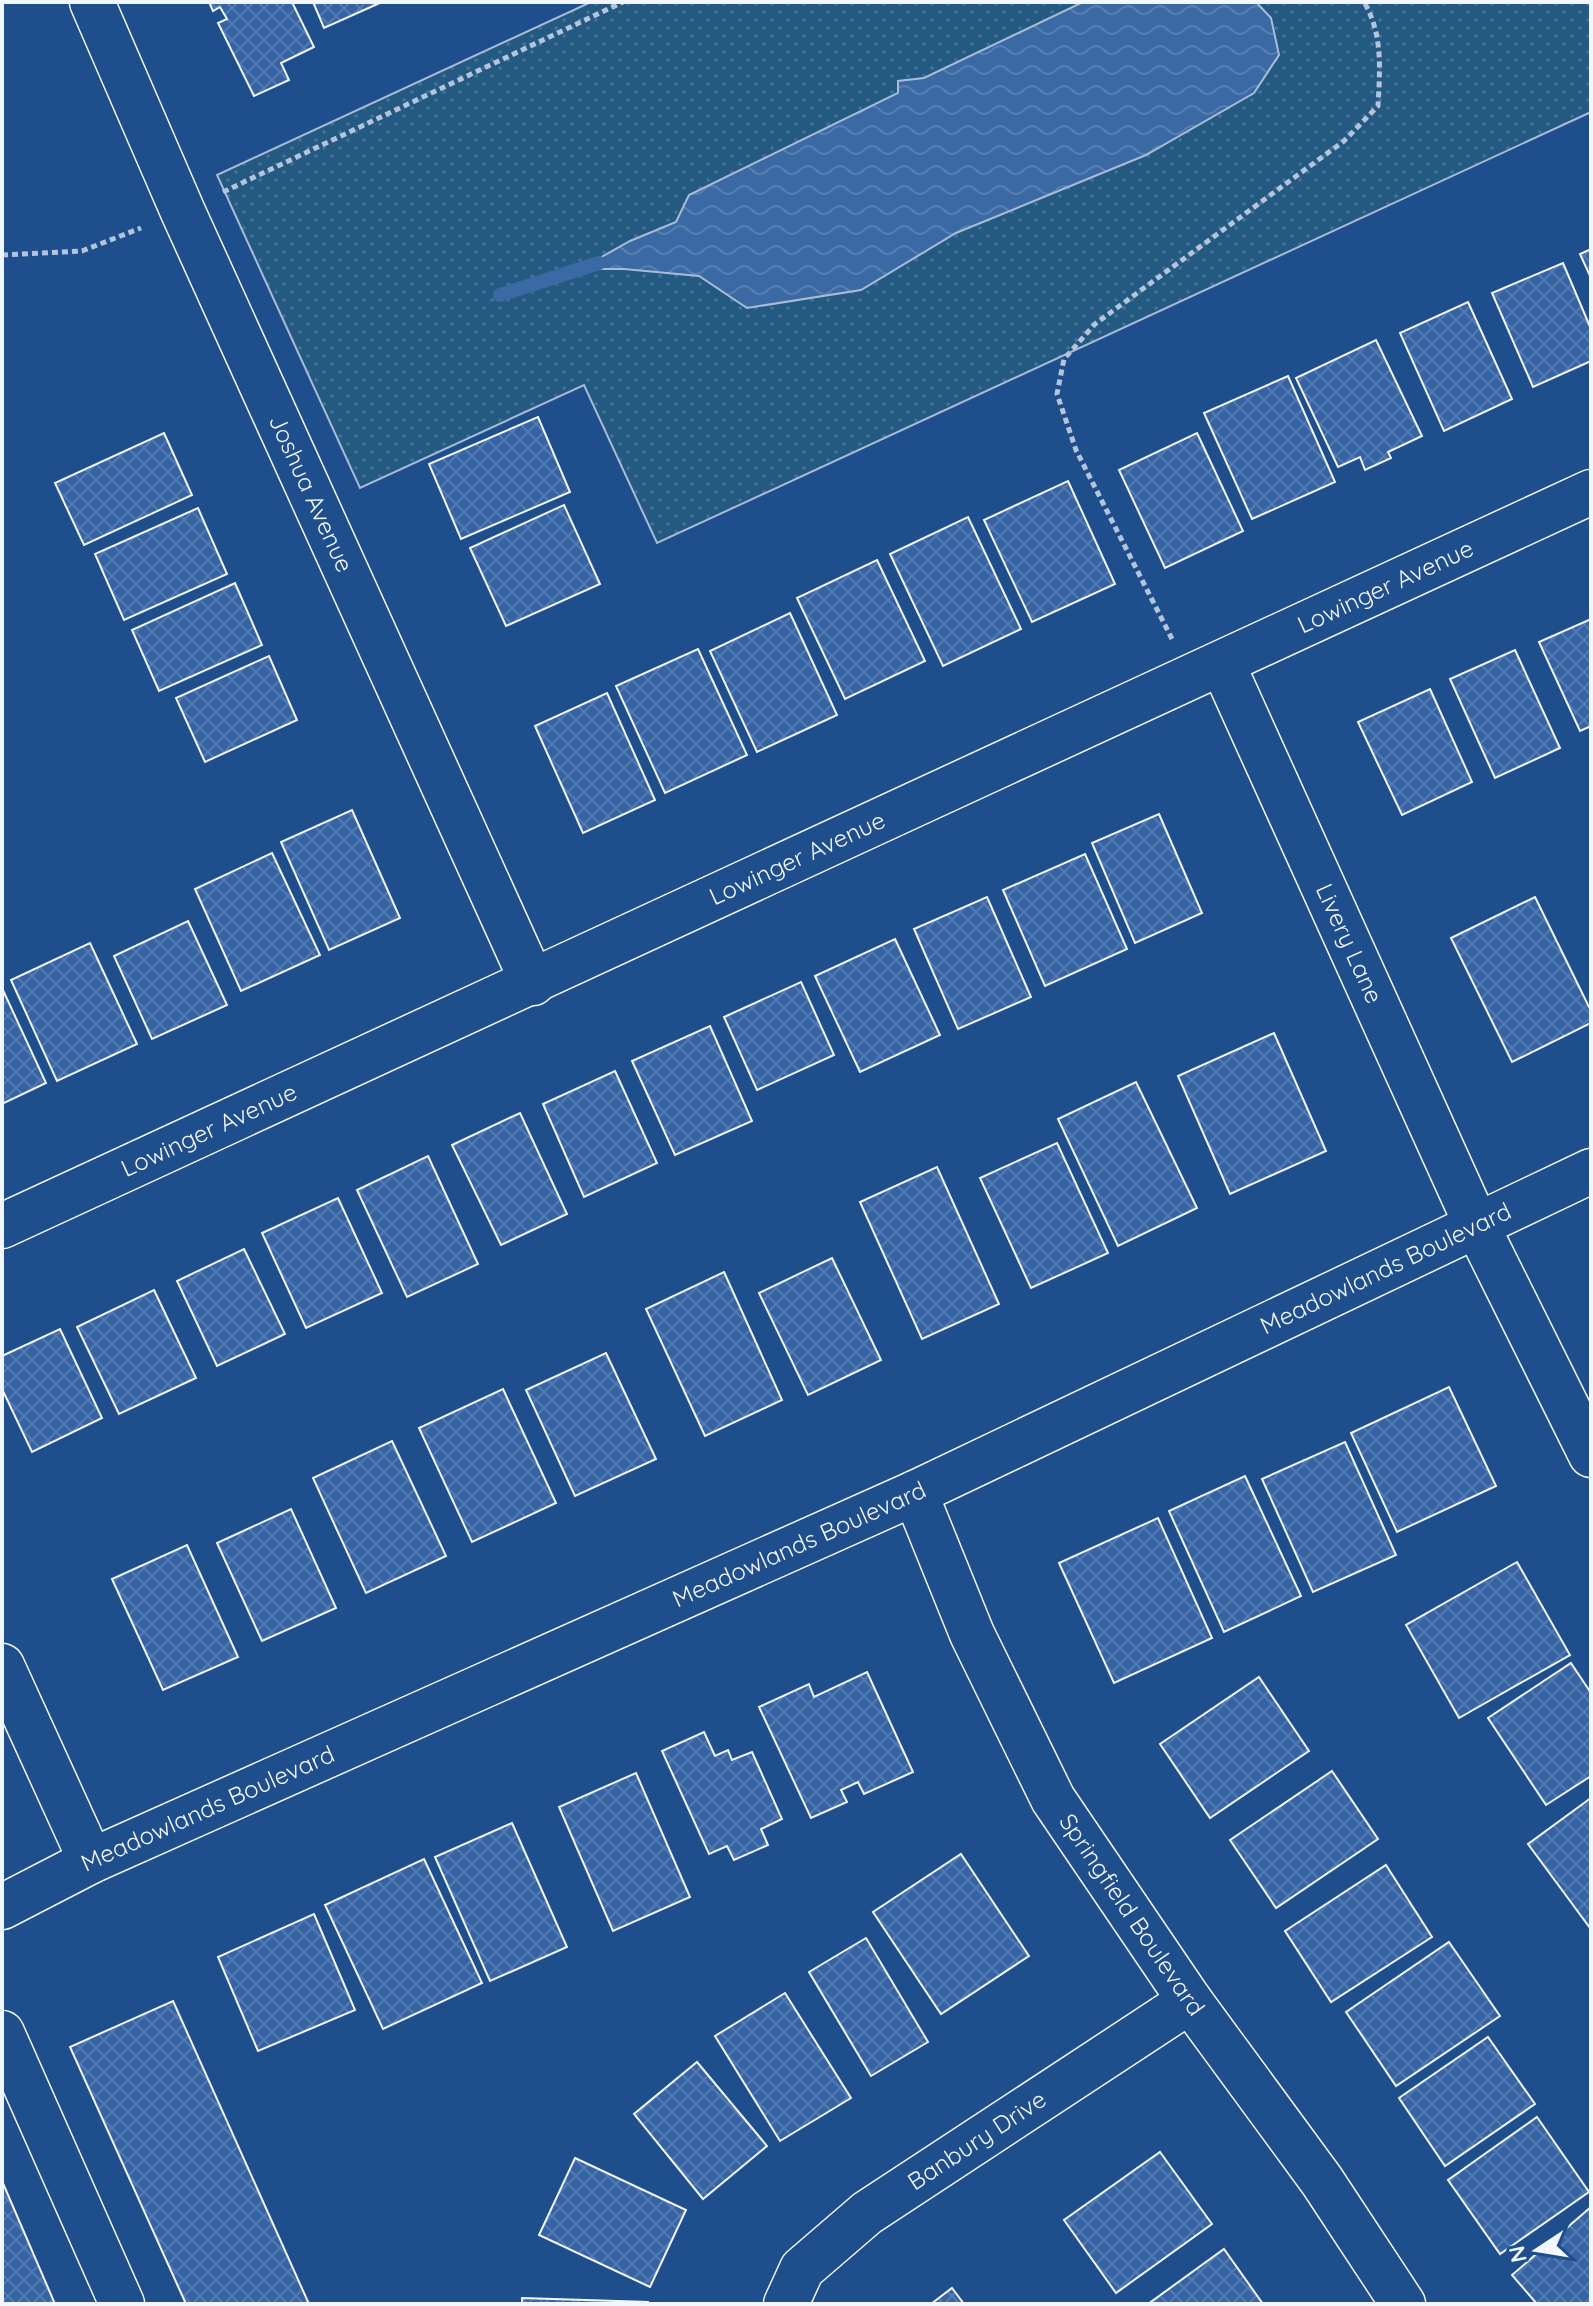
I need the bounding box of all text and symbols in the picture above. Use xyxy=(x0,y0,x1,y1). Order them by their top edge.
street label: Joshua Avenue xyxy=(263,409,360,577)
street label: Lowinger Avenue xyxy=(1292,532,1478,640)
street label: Lowinger Avenue xyxy=(704,804,890,911)
street label: Livery Lane xyxy=(1310,879,1390,1008)
street label: Lowinger Avenue xyxy=(116,1076,301,1183)
street label: Meadowlands Boulevard xyxy=(1255,1195,1516,1340)
street label: Meadowlands Boulevard xyxy=(668,1474,931,1613)
street label: Meadowlands Boulevard xyxy=(76,1738,339,1878)
street label: Springfield Boulevard xyxy=(1053,1807,1212,2021)
street label: Banbury Drive xyxy=(902,2084,1051,2196)
north arrow xyxy=(1497,2210,1577,2290)
text: N xyxy=(1502,2243,1533,2265)

